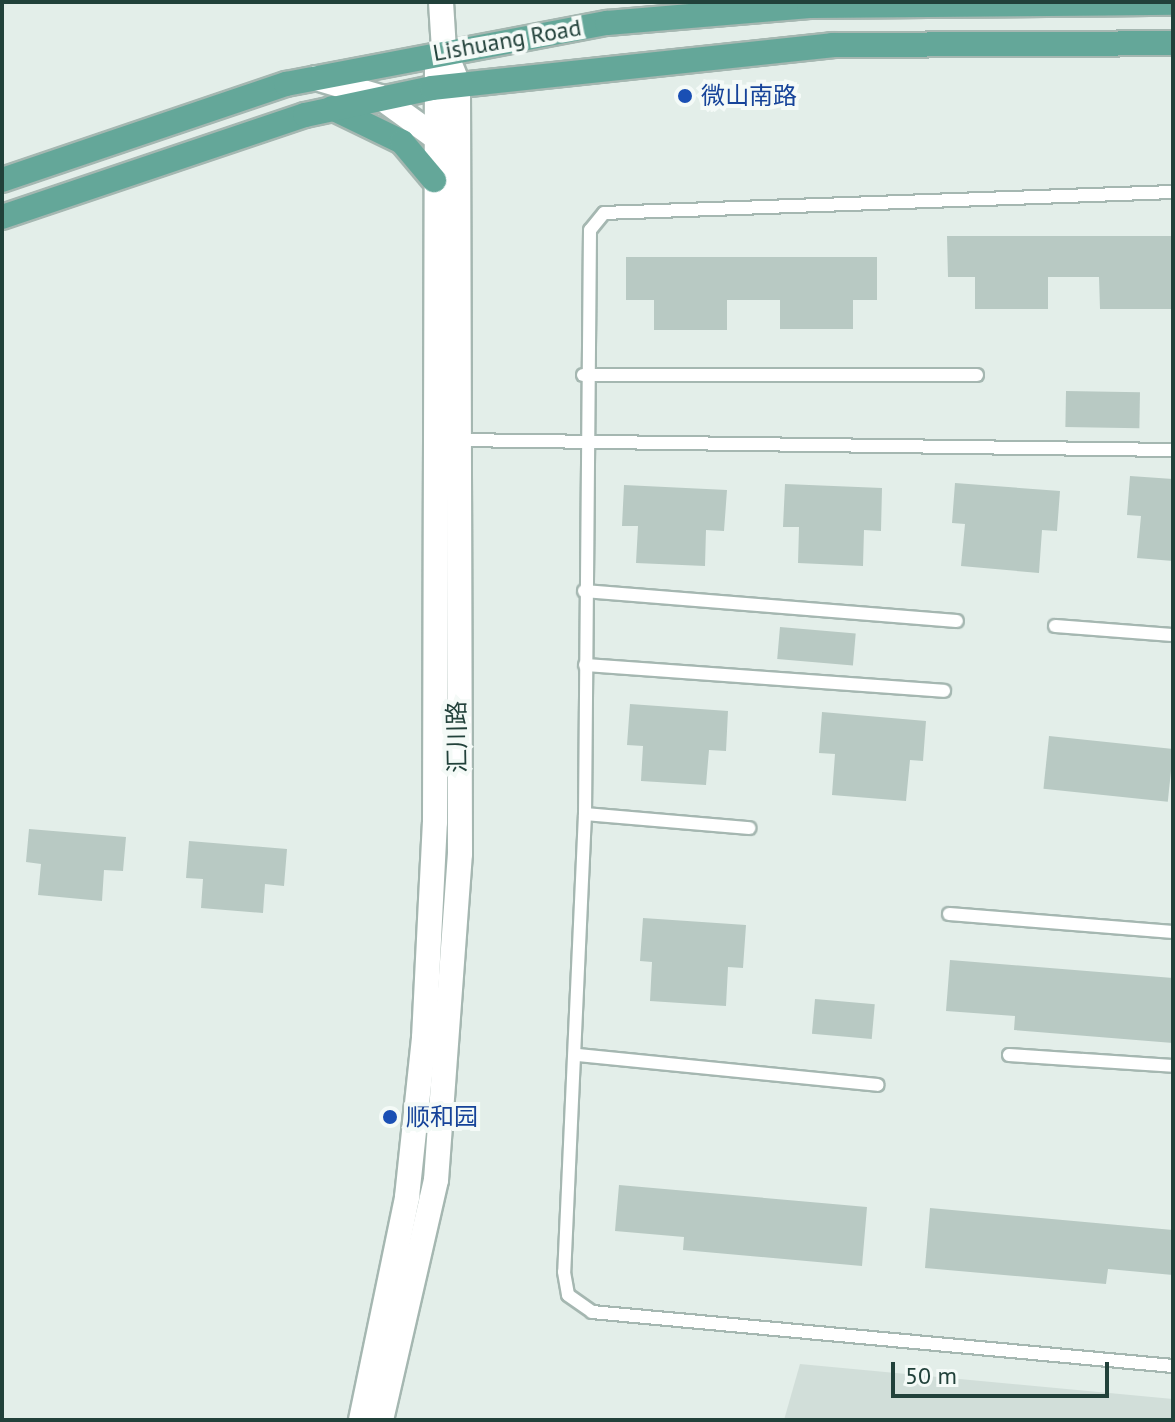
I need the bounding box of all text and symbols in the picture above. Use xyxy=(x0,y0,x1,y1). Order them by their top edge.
street label: Lishuang Road xyxy=(431,13,583,67)
place label: 微山南路 xyxy=(701,82,797,110)
marker: 微山南路 xyxy=(676,87,694,105)
street label: 汇川路 xyxy=(442,701,472,773)
place label: 顺和园 xyxy=(406,1103,478,1131)
marker: 顺和园 xyxy=(381,1108,399,1126)
scale bar xyxy=(895,1346,1113,1396)
text: 50 m xyxy=(905,1360,957,1391)

